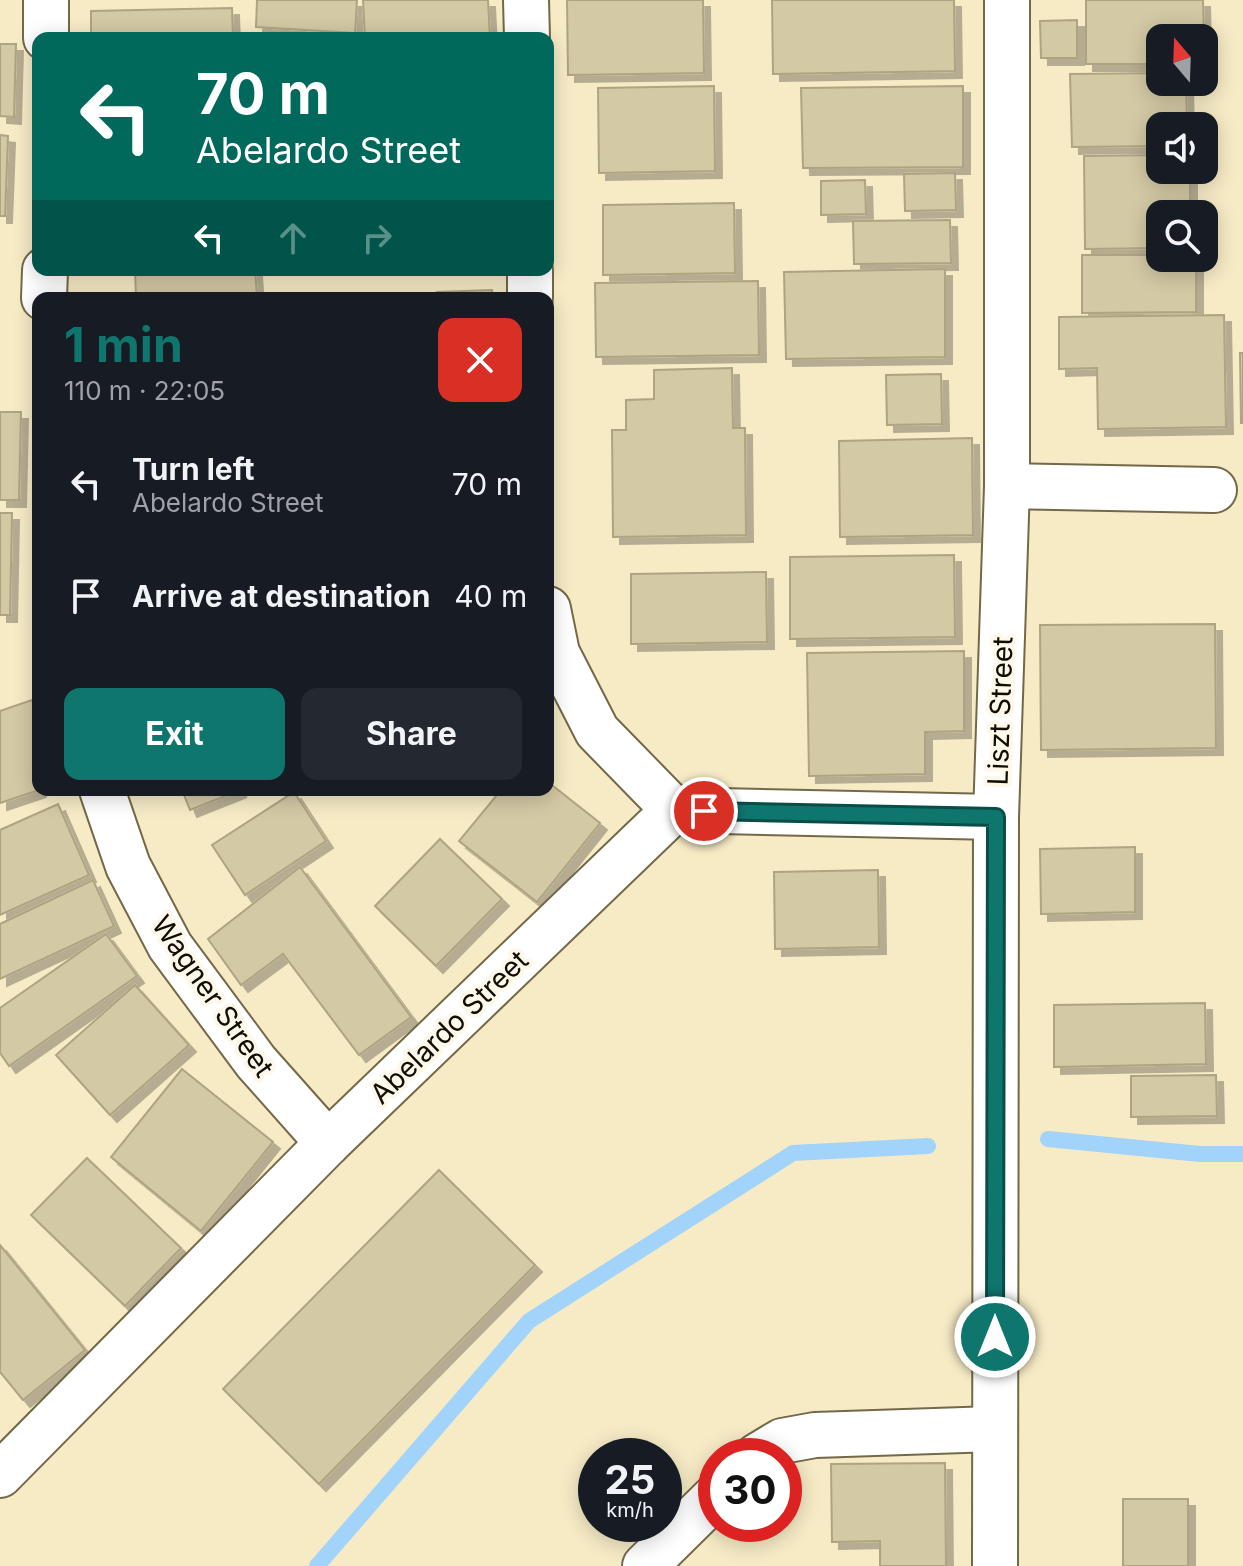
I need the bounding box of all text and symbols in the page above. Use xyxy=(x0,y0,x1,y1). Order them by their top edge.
north arrow xyxy=(1146,24,1218,96)
map controls xyxy=(1146,24,1218,272)
text: 70 m xyxy=(196,60,330,128)
icon: left xyxy=(64,64,168,168)
button: sound xyxy=(1146,112,1218,184)
text: Abelardo Street xyxy=(196,128,461,172)
button: search xyxy=(1146,200,1218,272)
icon: left xyxy=(187,216,231,260)
icon: ahead xyxy=(271,216,315,260)
icon: right xyxy=(355,216,399,260)
text: 1 min xyxy=(64,315,183,374)
button: close xyxy=(438,318,522,402)
text: 110 m · 22:05 xyxy=(64,375,225,406)
text: Turn left xyxy=(132,451,254,487)
icon: left xyxy=(64,462,108,506)
text: 70 m xyxy=(452,466,522,502)
text: Abelardo Street xyxy=(132,487,323,518)
icon: arrive xyxy=(64,574,108,618)
text: Arrive at destination xyxy=(132,578,430,614)
text: 40 m xyxy=(454,578,527,614)
street label: Liszt Street xyxy=(980,636,1020,786)
button: Exit xyxy=(64,688,285,780)
button: Share xyxy=(301,688,522,780)
pin xyxy=(670,777,738,845)
icon: arrive xyxy=(682,789,726,833)
street label: Wagner Street xyxy=(145,909,281,1083)
street label: Abelardo Street xyxy=(363,943,535,1111)
position arrow xyxy=(953,1295,1037,1379)
speed limit sign: 30 xyxy=(698,1438,802,1542)
text: 25 xyxy=(605,1455,655,1504)
text: km/h xyxy=(606,1498,654,1522)

